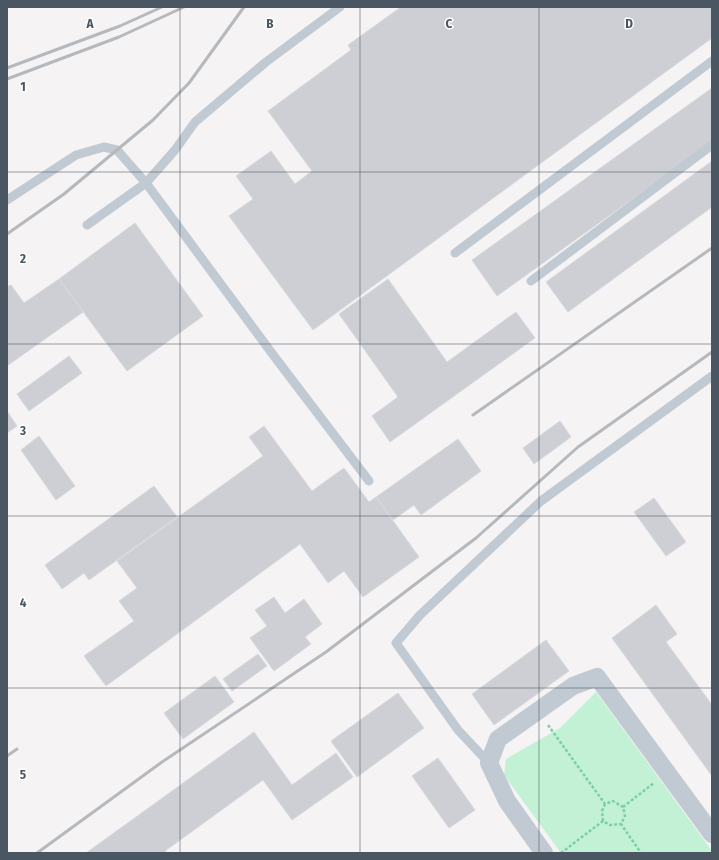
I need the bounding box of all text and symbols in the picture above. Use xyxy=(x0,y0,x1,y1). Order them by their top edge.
text: A xyxy=(85,16,94,31)
text: B xyxy=(266,16,274,31)
text: C xyxy=(446,16,453,31)
text: D xyxy=(625,16,633,31)
text: 1 xyxy=(20,79,26,94)
text: 2 xyxy=(19,251,26,266)
text: 3 xyxy=(19,423,26,438)
text: 4 xyxy=(20,595,27,610)
text: 5 xyxy=(20,767,26,782)

